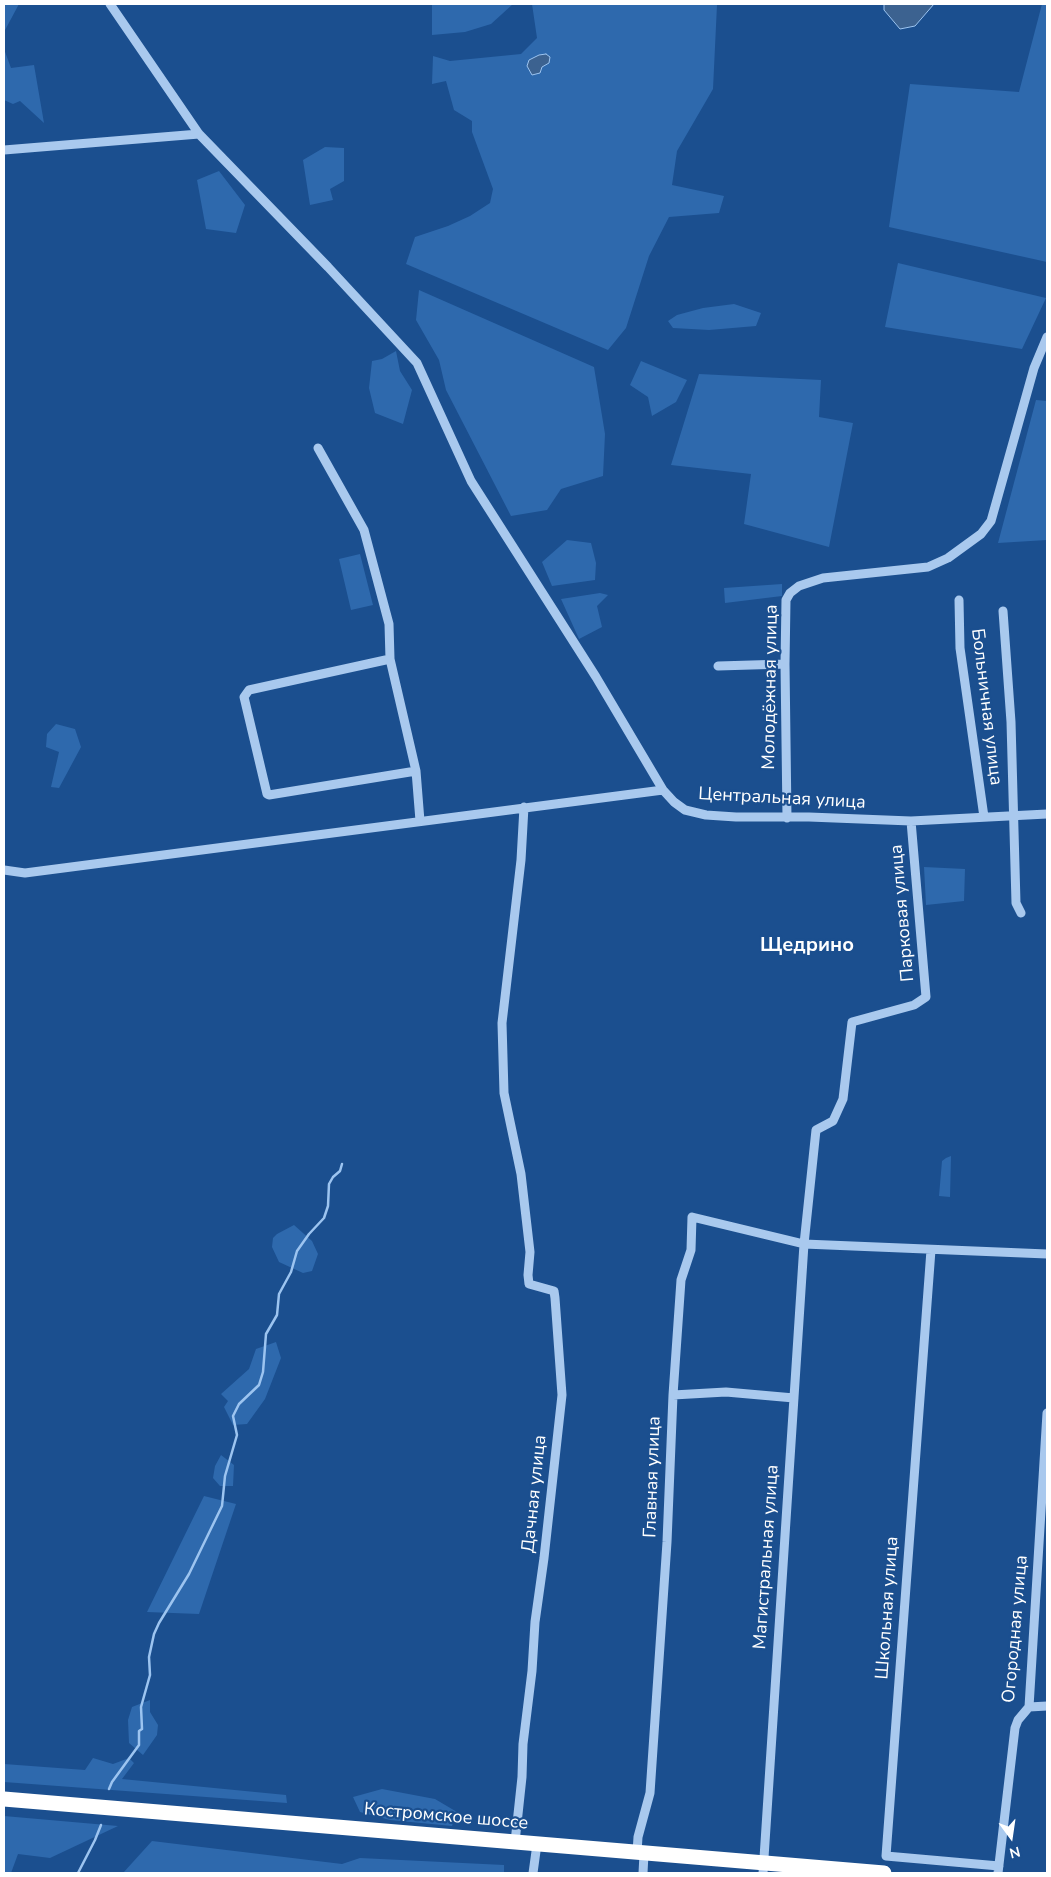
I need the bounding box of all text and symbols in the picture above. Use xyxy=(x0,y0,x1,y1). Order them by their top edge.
street label: Молодёжная улица xyxy=(759,604,783,770)
street label: Больничная улица xyxy=(966,627,1006,787)
street label: Центральная улица xyxy=(698,784,866,814)
street label: Парковая улица xyxy=(886,843,920,983)
district label: Щедрино xyxy=(760,934,854,958)
street label: Главная улица xyxy=(640,1416,666,1538)
street label: Дачная улица xyxy=(518,1434,552,1554)
street label: Магистральная улица xyxy=(750,1464,784,1650)
street label: Школьная улица xyxy=(872,1536,904,1680)
street label: Огородная улица xyxy=(999,1554,1033,1704)
street label: Костромское шоссе xyxy=(363,1799,529,1835)
north arrow xyxy=(986,1812,1036,1862)
text: N xyxy=(1007,1842,1022,1863)

